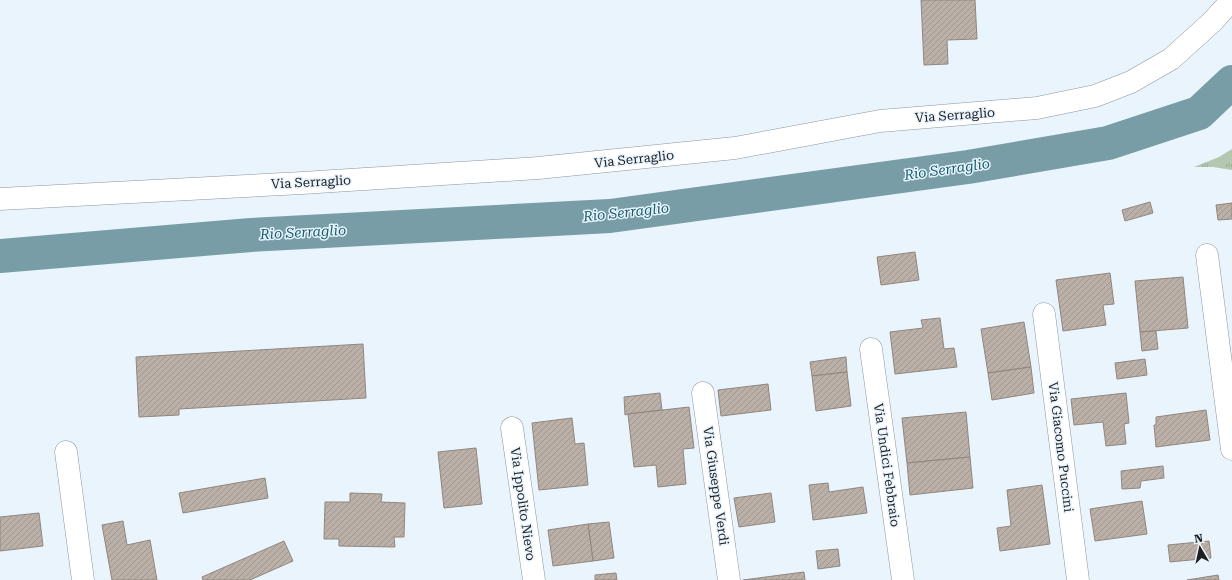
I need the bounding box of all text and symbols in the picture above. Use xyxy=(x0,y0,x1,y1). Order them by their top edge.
street label: Via Serraglio xyxy=(915,105,996,125)
street label: Via Serraglio xyxy=(593,147,675,171)
water label: Rio Serraglio xyxy=(902,155,991,183)
street label: Via Serraglio xyxy=(271,172,351,192)
water label: Rio Serraglio xyxy=(581,200,670,225)
water label: Rio Serraglio xyxy=(259,222,346,242)
street label: Via Giacomo Puccini xyxy=(1046,381,1076,513)
street label: Via Undici Febbraio xyxy=(871,402,903,528)
street label: Via Giuseppe Verdi xyxy=(700,426,732,546)
street label: Via Ippolito Nievo xyxy=(508,446,538,562)
north arrow xyxy=(1180,528,1220,568)
text: N xyxy=(1193,531,1204,546)

